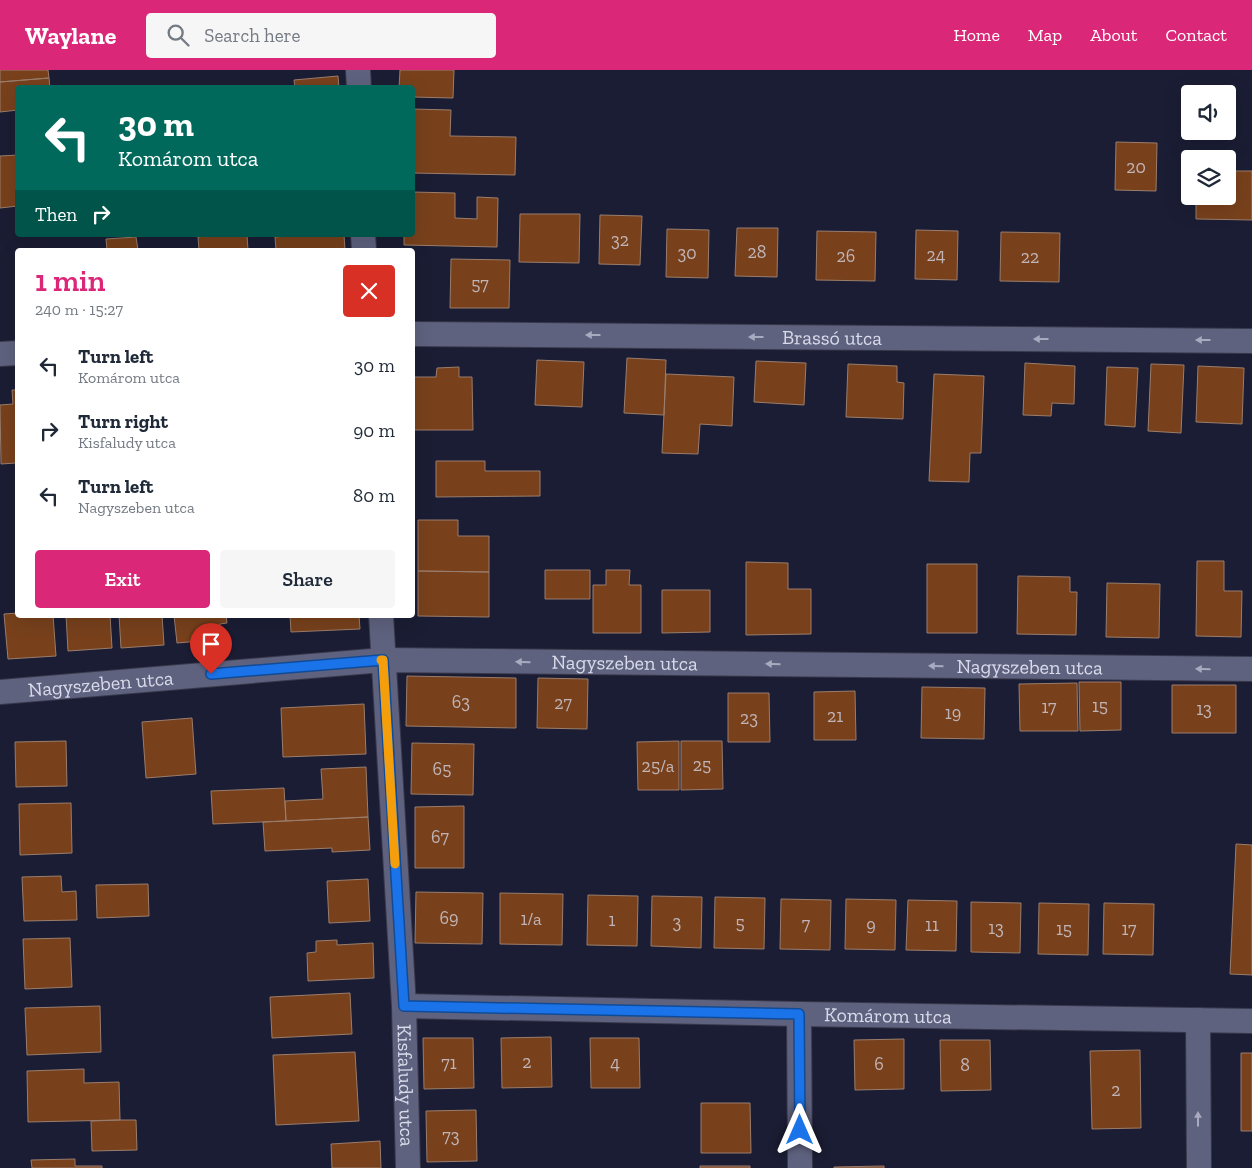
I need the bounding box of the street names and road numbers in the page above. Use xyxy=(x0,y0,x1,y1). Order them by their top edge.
street label: Brassó utca xyxy=(782,325,882,350)
street label: Nagyszeben utca xyxy=(552,650,698,675)
street label: Nagyszeben utca xyxy=(956,654,1103,679)
street label: Nagyszeben utca xyxy=(27,666,175,702)
street label: Komárom utca xyxy=(824,1002,952,1028)
street label: Kisfaludy utca xyxy=(392,1024,419,1147)

